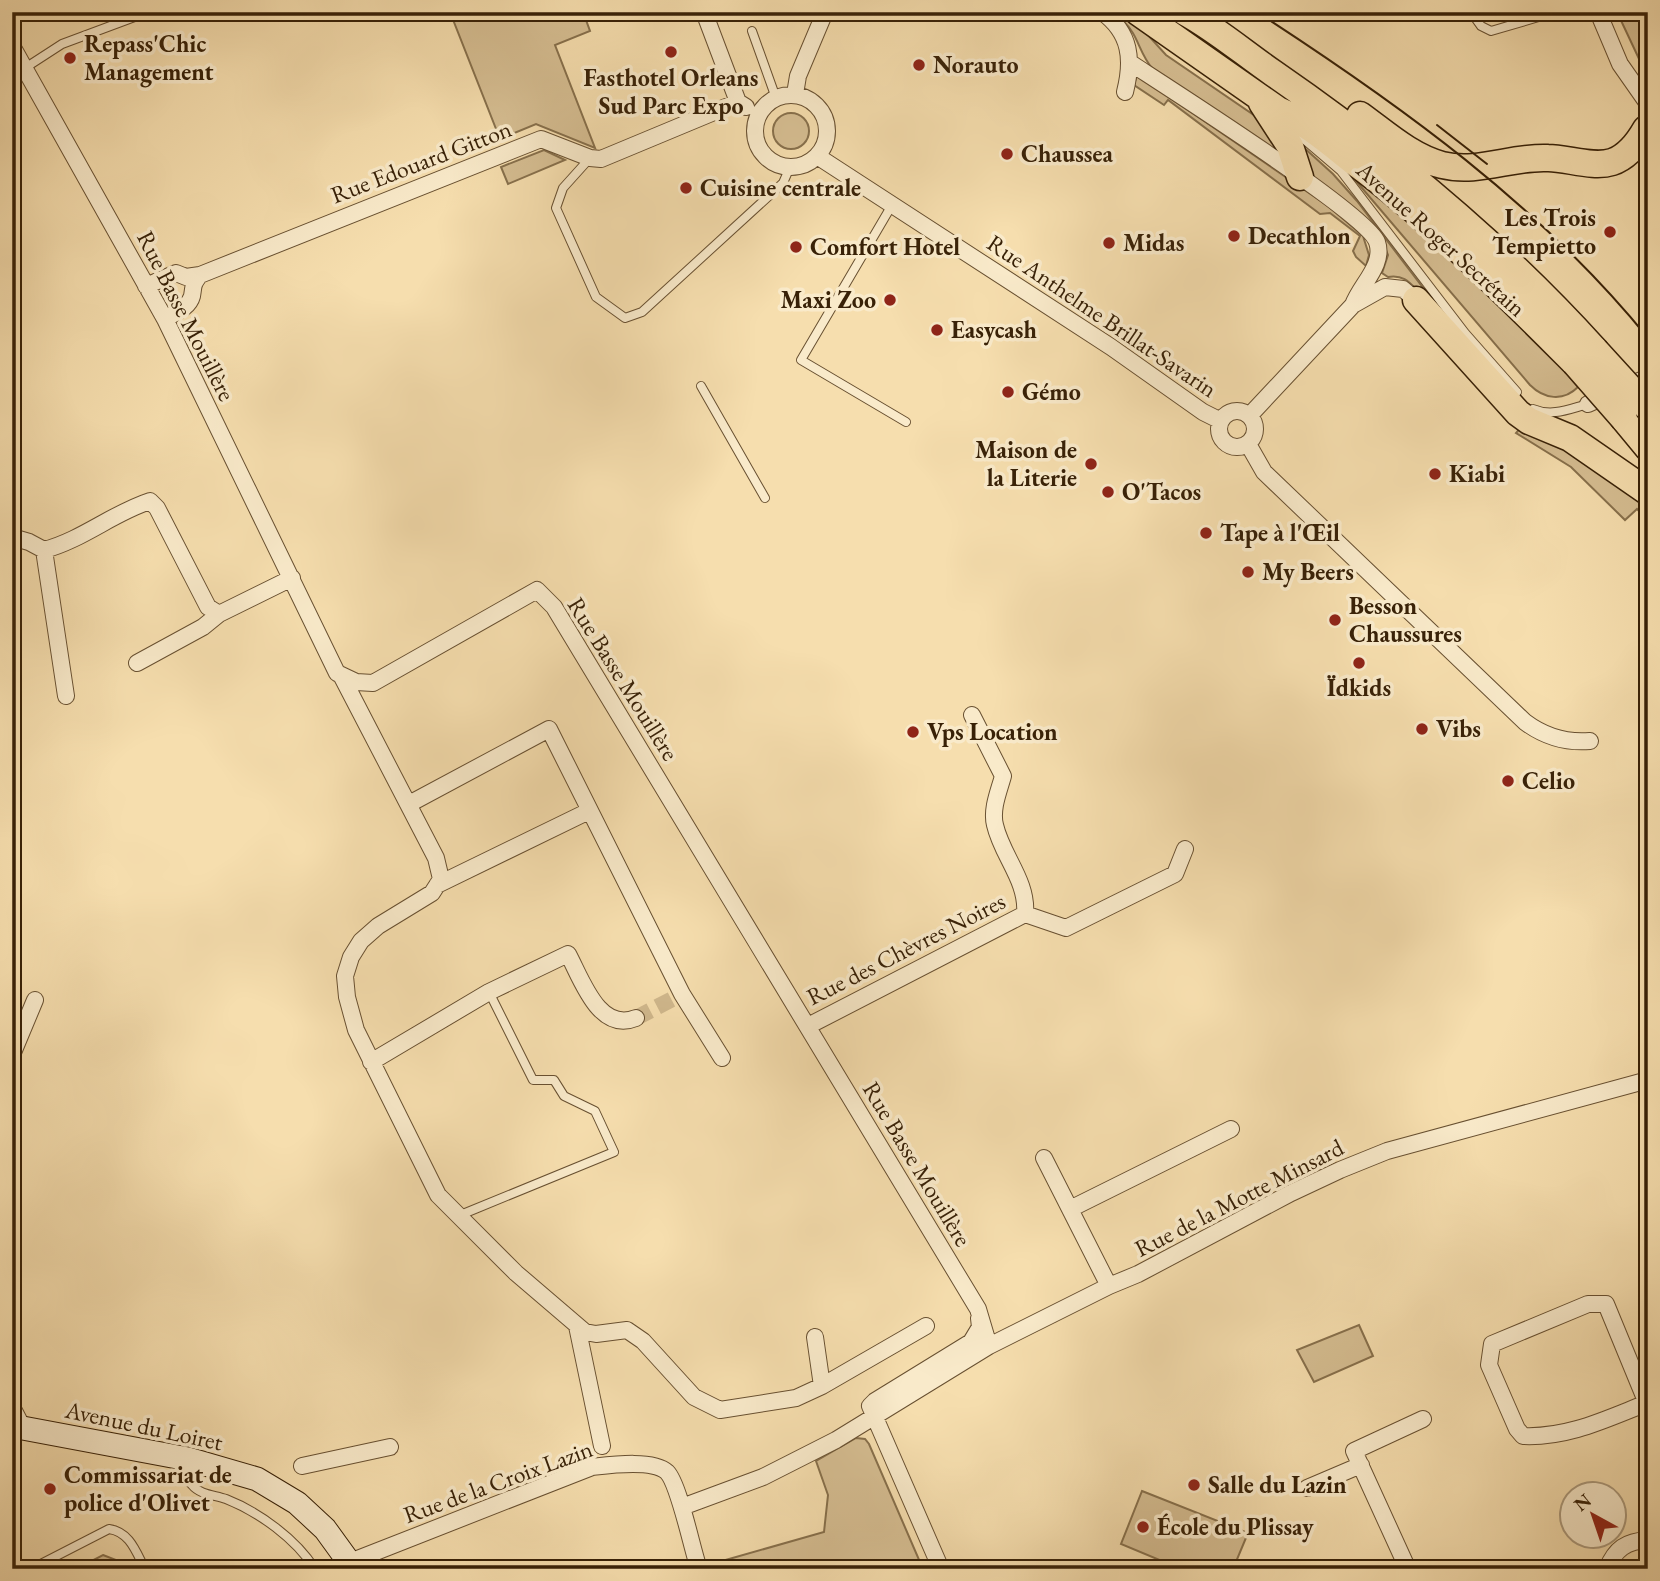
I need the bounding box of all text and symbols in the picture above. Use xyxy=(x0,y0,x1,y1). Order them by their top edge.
place label: Repass'Chic Management xyxy=(84,28,214,88)
marker: Fasthotel Orleans Sud Parc Expo xyxy=(663,44,679,60)
place label: Norauto xyxy=(933,49,1019,80)
marker: Repass'Chic Management xyxy=(62,50,78,66)
marker: Norauto xyxy=(911,57,927,73)
place label: Fasthotel Orleans Sud Parc Expo xyxy=(584,62,758,121)
street label: Rue Edouard Gitton xyxy=(326,113,516,210)
place label: Chaussea xyxy=(1021,138,1113,169)
marker: Chaussea xyxy=(999,146,1015,162)
street label: Avenue Roger Secrétain xyxy=(1349,154,1533,323)
place label: Cuisine centrale xyxy=(700,172,861,203)
marker: Cuisine centrale xyxy=(678,180,694,196)
place label: Les Trois Tempietto xyxy=(1492,202,1596,261)
place label: Decathlon xyxy=(1248,220,1351,251)
marker: Les Trois Tempietto xyxy=(1602,224,1618,240)
street label: Rue Basse Mouillère xyxy=(130,225,243,406)
street label: Rue Anthelme Brillat-Savarin xyxy=(981,227,1223,404)
place label: Midas xyxy=(1123,227,1185,258)
marker: Decathlon xyxy=(1226,228,1242,244)
place label: Comfort Hotel xyxy=(810,231,960,262)
marker: Midas xyxy=(1101,235,1117,251)
marker: Comfort Hotel xyxy=(788,239,804,255)
place label: Maxi Zoo xyxy=(781,284,876,315)
marker: Maxi Zoo xyxy=(882,292,898,308)
place label: Easycash xyxy=(951,314,1037,346)
marker: Easycash xyxy=(929,322,945,338)
place label: Gémo xyxy=(1022,376,1081,407)
marker: Gémo xyxy=(1000,384,1016,400)
place label: Maison de la Literie xyxy=(975,434,1077,493)
marker: Maison de la Literie xyxy=(1083,456,1099,472)
place label: Kiabi xyxy=(1449,458,1505,489)
marker: Kiabi xyxy=(1427,466,1443,482)
place label: O'Tacos xyxy=(1122,476,1201,507)
marker: O'Tacos xyxy=(1100,484,1116,500)
place label: Tape à l'Œil xyxy=(1220,517,1340,548)
marker: Tape à l'Œil xyxy=(1198,525,1214,541)
place label: My Beers xyxy=(1262,556,1354,588)
marker: My Beers xyxy=(1240,564,1256,580)
place label: Besson Chaussures xyxy=(1349,590,1462,649)
street label: Rue Basse Mouillère xyxy=(561,591,686,766)
marker: Besson Chaussures xyxy=(1327,612,1343,628)
marker: Ïdkids xyxy=(1351,655,1367,671)
place label: Ïdkids xyxy=(1327,672,1391,703)
place label: Vibs xyxy=(1436,713,1481,744)
place label: Vps Location xyxy=(927,716,1058,747)
marker: Vibs xyxy=(1414,721,1430,737)
marker: Vps Location xyxy=(905,724,921,740)
place label: Celio xyxy=(1522,765,1575,796)
marker: Celio xyxy=(1500,773,1516,789)
street label: Rue des Chèvres Noires xyxy=(801,885,1010,1012)
street label: Rue Basse Mouillère xyxy=(856,1076,979,1252)
street label: Rue de la Motte Minsard xyxy=(1129,1131,1349,1264)
street label: Avenue du Loiret xyxy=(62,1394,226,1457)
street label: Rue de la Croix Lazin xyxy=(399,1433,597,1530)
place label: Commissariat de police d'Olivet xyxy=(64,1459,232,1518)
place label: Salle du Lazin xyxy=(1208,1469,1347,1500)
marker: Salle du Lazin xyxy=(1186,1477,1202,1493)
north arrow xyxy=(1558,1480,1628,1550)
marker: Commissariat de police d'Olivet xyxy=(42,1481,58,1497)
text: N xyxy=(1568,1487,1597,1517)
place label: École du Plissay xyxy=(1157,1511,1314,1543)
marker: École du Plissay xyxy=(1135,1519,1151,1535)

